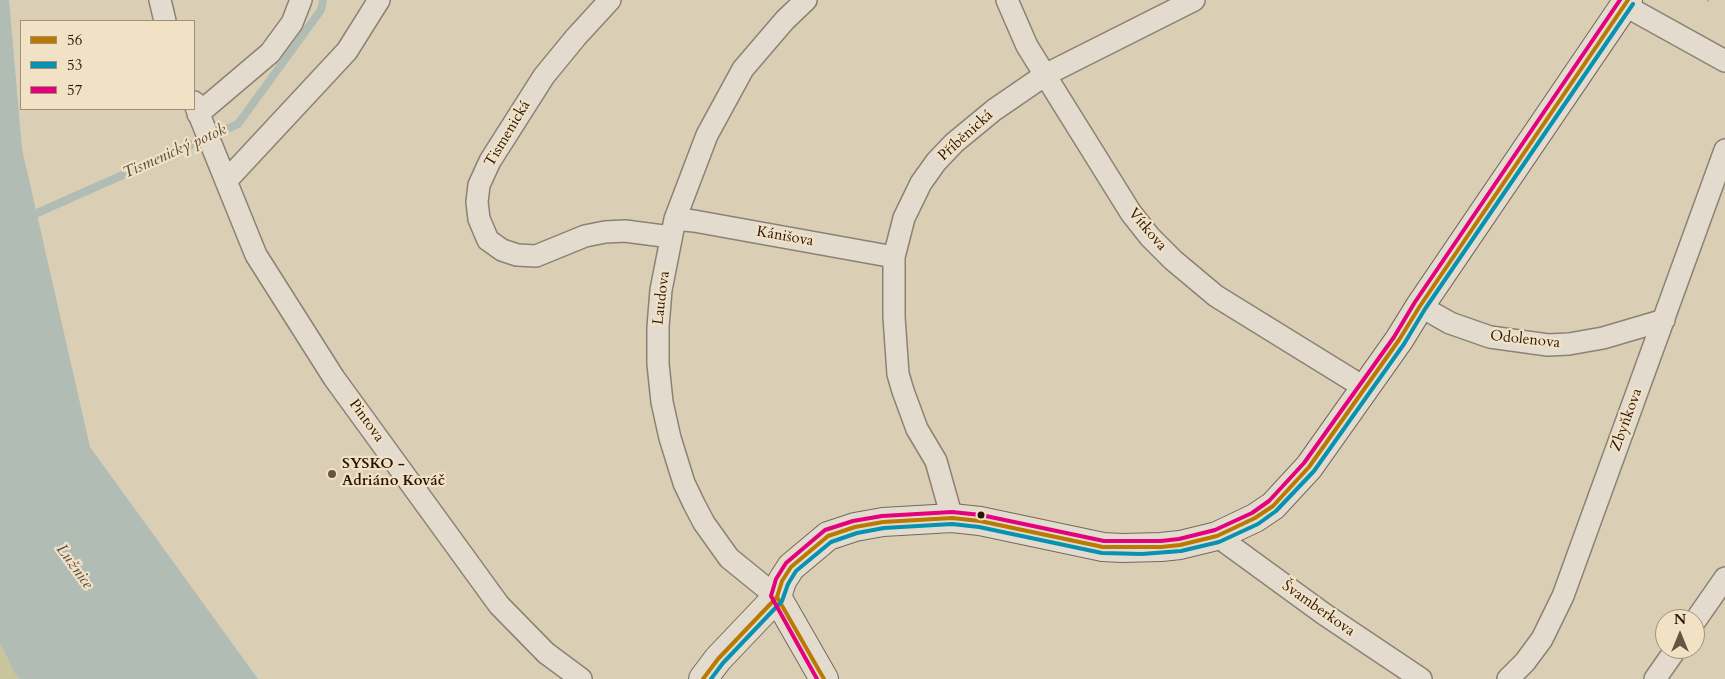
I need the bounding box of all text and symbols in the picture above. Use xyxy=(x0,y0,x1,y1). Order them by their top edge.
legend xyxy=(20,20,195,110)
text: 56 xyxy=(67,30,82,50)
text: 53 xyxy=(67,55,82,75)
text: 57 xyxy=(67,80,82,100)
street label: Tismenická xyxy=(481,98,535,170)
street label: Příběnická xyxy=(935,107,997,165)
water label: Tismenický potok xyxy=(120,121,230,183)
street label: Vítkova xyxy=(1124,205,1170,255)
street label: Kánišova xyxy=(755,223,815,251)
street label: Laudova xyxy=(650,270,674,326)
street label: Odolenova xyxy=(1489,327,1561,353)
street label: Zbyňkova xyxy=(1607,386,1647,454)
street label: Pintova xyxy=(344,396,388,446)
place label: SYSKO - Adriáno Kováč xyxy=(342,456,445,491)
marker: SYSKO - Adriáno Kováč xyxy=(326,468,338,480)
unlabelled marker xyxy=(976,510,986,520)
water label: Lužnice xyxy=(51,541,97,593)
street label: Švamberkova xyxy=(1278,577,1358,641)
north arrow xyxy=(1655,609,1705,659)
text: N xyxy=(1674,610,1686,629)

